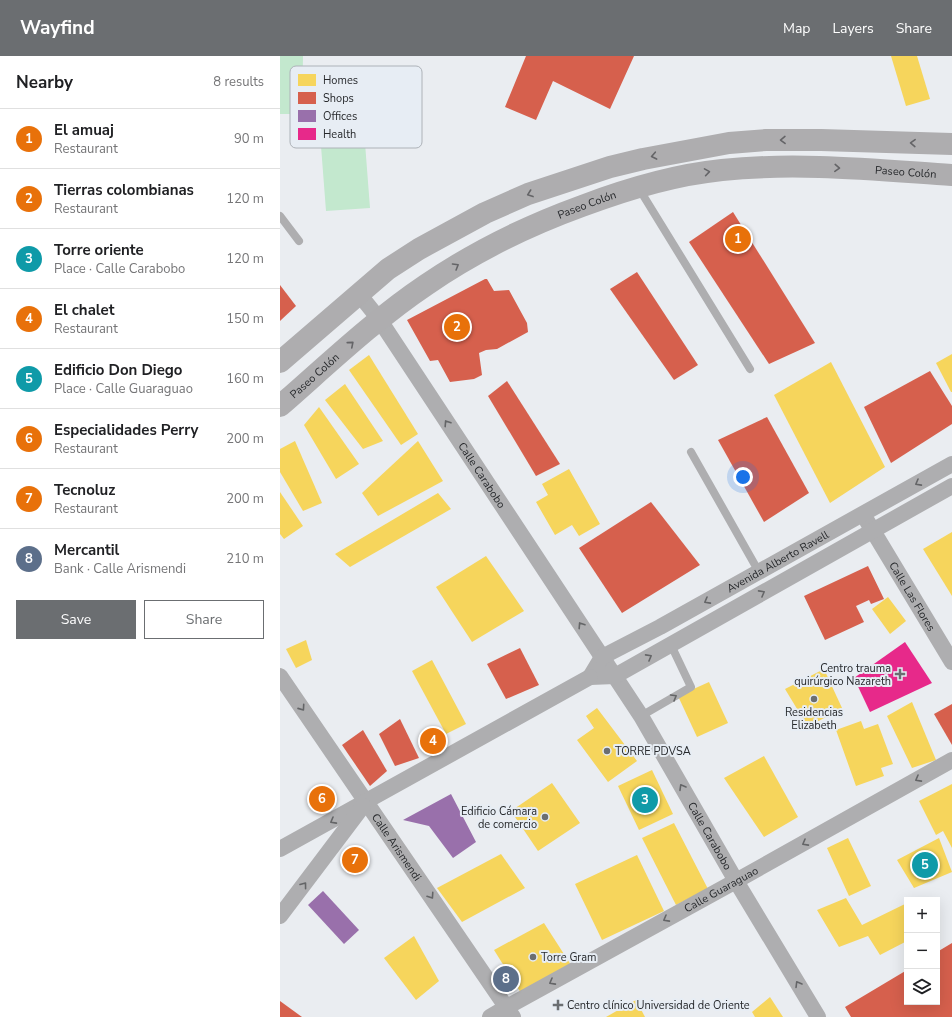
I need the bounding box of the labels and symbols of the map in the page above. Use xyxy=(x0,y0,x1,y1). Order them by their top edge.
legend xyxy=(290,66,422,148)
text: Homes xyxy=(323,73,358,88)
text: Shops xyxy=(323,91,354,106)
text: Offices xyxy=(323,109,357,124)
text: Health xyxy=(323,127,356,142)
one-way arrow xyxy=(780,136,786,144)
one-way arrow xyxy=(910,139,916,147)
one-way arrow xyxy=(651,152,658,160)
street label: Paseo Colón xyxy=(875,163,937,182)
one-way arrow xyxy=(834,164,840,172)
one-way arrow xyxy=(704,168,710,177)
street label: Paseo Colón xyxy=(555,187,618,223)
one-way arrow xyxy=(527,189,534,197)
pin: 1 xyxy=(725,224,751,254)
one-way arrow xyxy=(452,264,459,271)
pin: 2 xyxy=(444,312,470,342)
one-way arrow xyxy=(347,341,354,348)
street label: Paseo Colón xyxy=(287,350,343,402)
one-way arrow xyxy=(445,420,452,427)
street label: Calle Carabobo xyxy=(454,439,509,511)
your location xyxy=(733,467,753,487)
one-way arrow xyxy=(915,479,922,486)
street label: Avenida Alberto Ravell xyxy=(724,527,832,596)
street label: Calle Las Flores xyxy=(885,559,939,634)
one-way arrow xyxy=(758,591,765,598)
one-way arrow xyxy=(703,596,711,603)
one-way arrow xyxy=(578,622,585,629)
one-way arrow xyxy=(644,655,652,662)
place label: Centro trauma quirúrgico Nazareth xyxy=(794,661,891,689)
marker: Centro trauma quirúrgico Nazareth xyxy=(894,668,906,680)
marker: Residencias Elizabeth xyxy=(809,694,819,704)
one-way arrow xyxy=(670,695,678,702)
one-way arrow xyxy=(297,704,304,711)
place label: Residencias Elizabeth xyxy=(785,705,843,733)
pin: 4 xyxy=(420,726,446,756)
place label: TORRE PDVSA xyxy=(615,744,691,759)
marker: TORRE PDVSA xyxy=(602,746,612,756)
one-way arrow xyxy=(915,774,922,781)
pin: 6 xyxy=(309,784,335,814)
one-way arrow xyxy=(679,784,686,791)
pin: 3 xyxy=(632,785,658,815)
street label: Calle Carabobo xyxy=(684,799,735,873)
place label: Edificio Cámara de comercio xyxy=(461,804,537,832)
street label: Calle Arismendi xyxy=(368,811,425,884)
marker: Edificio Cámara de comercio xyxy=(540,812,550,822)
one-way arrow xyxy=(329,816,337,823)
one-way arrow xyxy=(802,838,809,845)
pin: 7 xyxy=(342,845,368,875)
pin: 5 xyxy=(912,850,938,880)
street label: Calle Guaraguao xyxy=(681,863,761,916)
one-way arrow xyxy=(299,882,306,889)
one-way arrow xyxy=(426,892,433,899)
one-way arrow xyxy=(663,915,671,922)
place label: Torre Gram xyxy=(541,950,597,965)
marker: Torre Gram xyxy=(528,952,538,962)
pin: 8 xyxy=(493,964,519,994)
one-way arrow xyxy=(549,977,557,984)
one-way arrow xyxy=(795,981,802,988)
place label: Centro clínico Universidad de Oriente xyxy=(567,998,750,1013)
marker: Centro clínico Universidad de Oriente xyxy=(552,999,564,1011)

